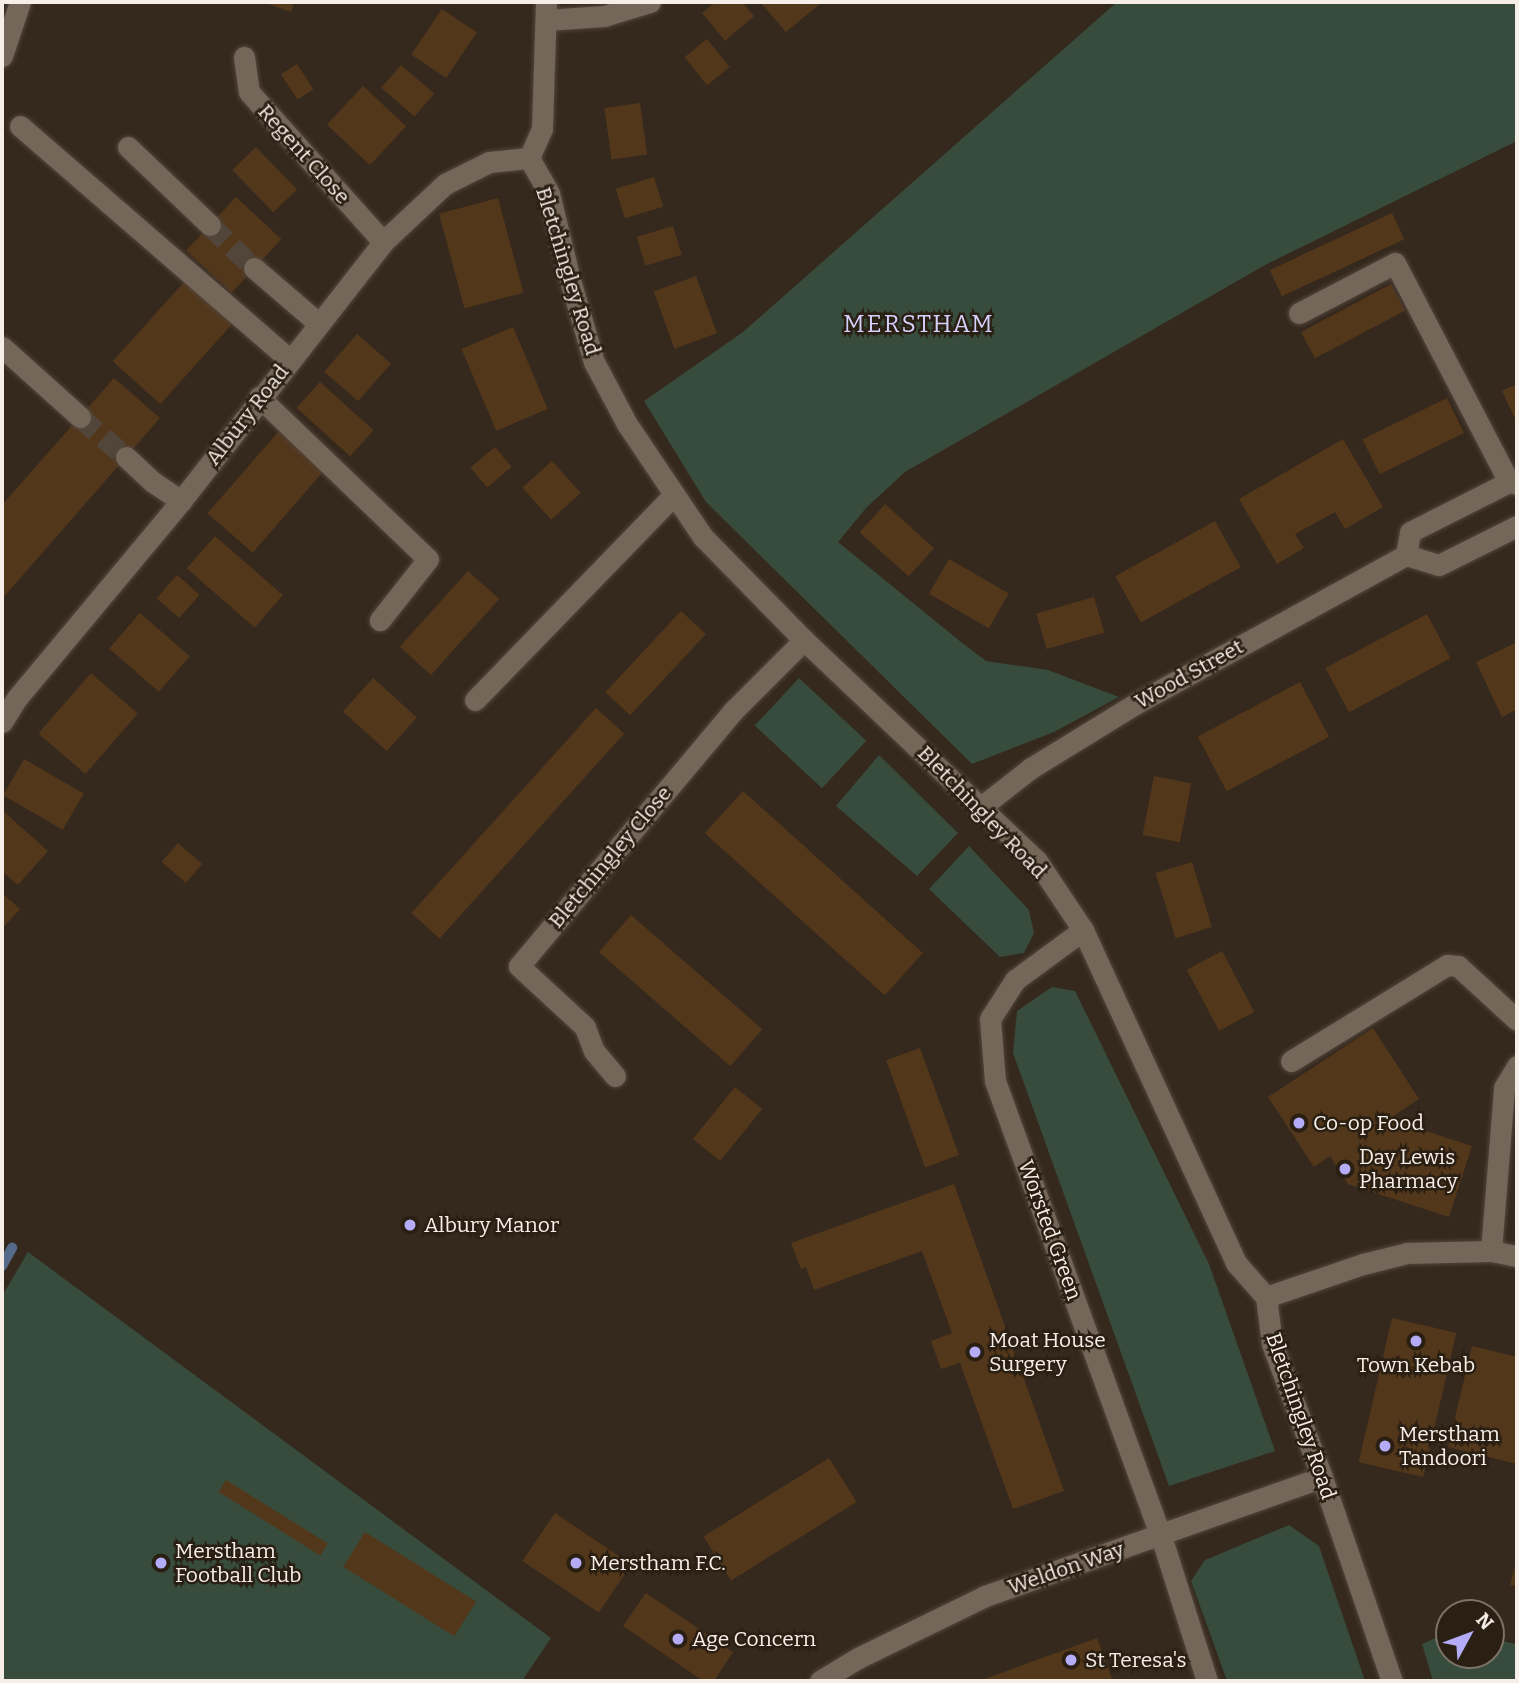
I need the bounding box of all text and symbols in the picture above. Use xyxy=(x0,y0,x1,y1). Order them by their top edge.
street label: Regent Close xyxy=(253,99,355,209)
street label: Bletchingley Road xyxy=(530,184,606,358)
district label: MERSTHAM xyxy=(844,311,994,339)
street label: Albury Road xyxy=(200,360,294,470)
street label: Wood Street xyxy=(1130,634,1248,714)
street label: Bletchingley Road xyxy=(912,741,1052,883)
street label: Bletchingley Close xyxy=(543,781,677,933)
place label: Co-op Food xyxy=(1313,1110,1424,1136)
marker: Co-op Food xyxy=(1291,1115,1307,1131)
place label: Day Lewis Pharmacy xyxy=(1359,1144,1458,1194)
street label: Worsted Green xyxy=(1013,1157,1087,1303)
marker: Day Lewis Pharmacy xyxy=(1337,1161,1353,1177)
place label: Albury Manor xyxy=(424,1212,559,1238)
marker: Albury Manor xyxy=(402,1217,418,1233)
place label: Moat House Surgery xyxy=(989,1327,1106,1377)
street label: Bletchingley Road xyxy=(1261,1329,1341,1503)
marker: Town Kebab xyxy=(1408,1333,1424,1349)
marker: Moat House Surgery xyxy=(967,1344,983,1360)
place label: Town Kebab xyxy=(1357,1352,1475,1378)
place label: Merstham Tandoori xyxy=(1399,1421,1500,1471)
marker: Merstham Tandoori xyxy=(1377,1438,1393,1454)
street label: Weldon Way xyxy=(1005,1536,1127,1600)
place label: Merstham Football Club xyxy=(175,1538,301,1588)
place label: Merstham F.C. xyxy=(590,1550,726,1576)
marker: Merstham Football Club xyxy=(153,1555,169,1571)
marker: Merstham F.C. xyxy=(568,1555,584,1571)
north arrow xyxy=(1435,1599,1505,1669)
text: N xyxy=(1471,1608,1498,1634)
place label: Age Concern xyxy=(692,1626,816,1652)
marker: Age Concern xyxy=(670,1631,686,1647)
place label: St Teresa's xyxy=(1085,1647,1186,1673)
marker: St Teresa's xyxy=(1063,1652,1079,1668)

